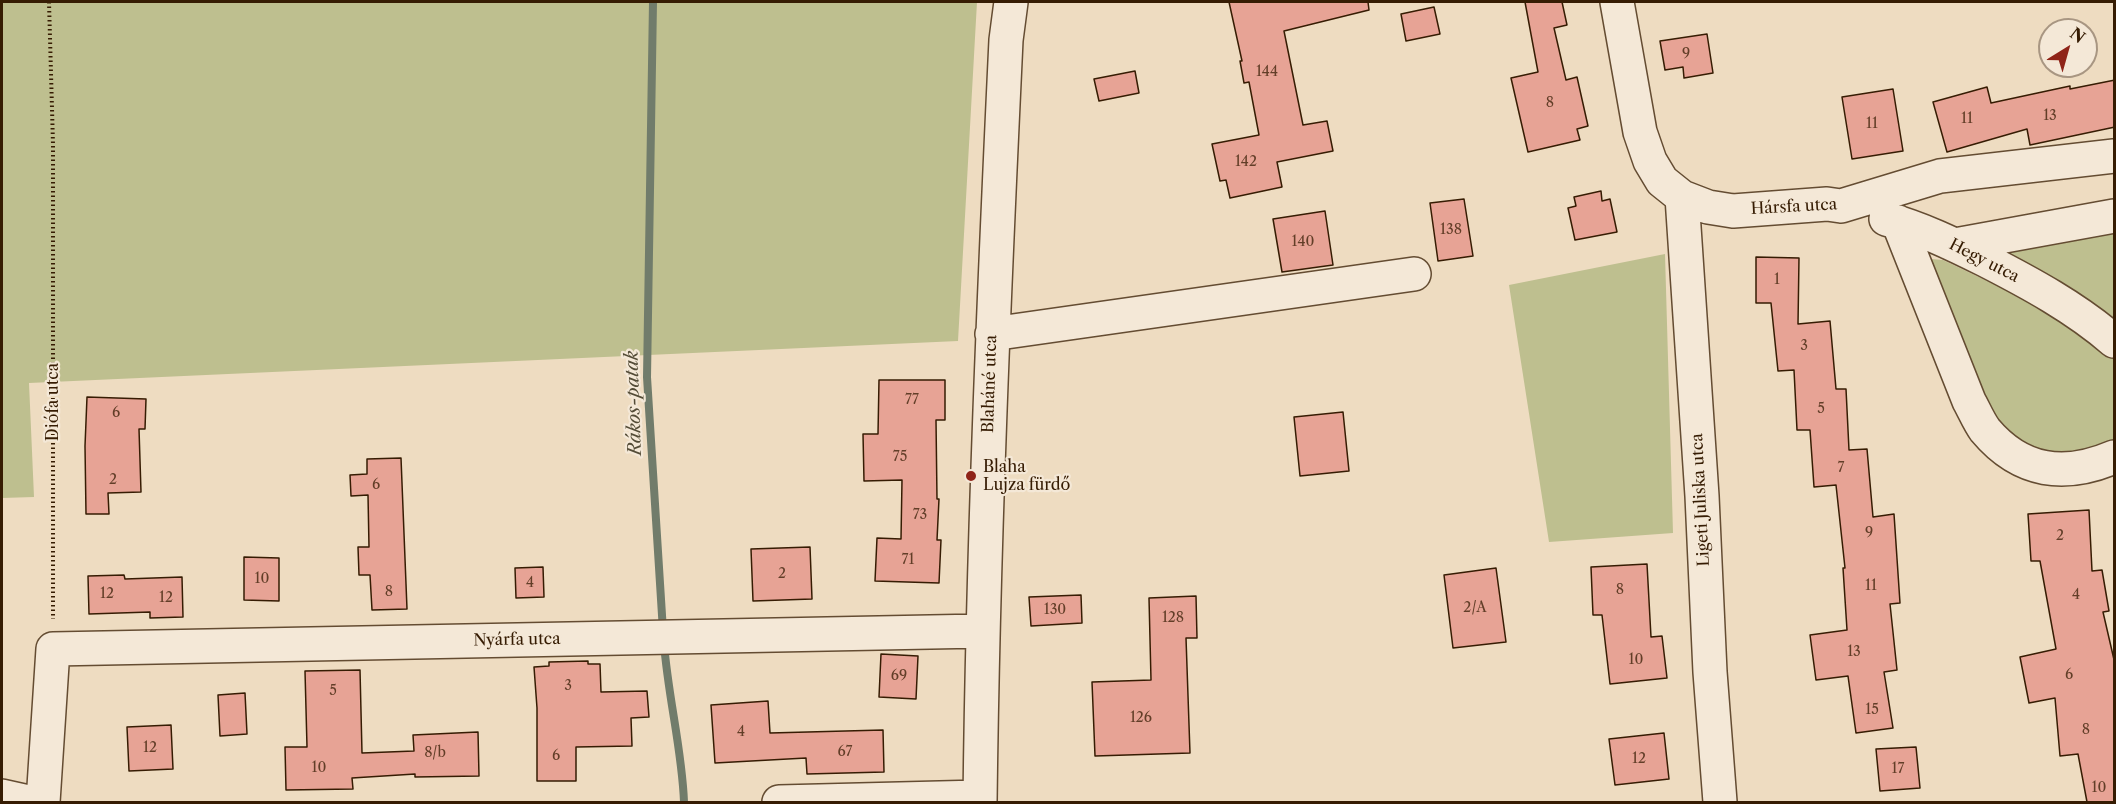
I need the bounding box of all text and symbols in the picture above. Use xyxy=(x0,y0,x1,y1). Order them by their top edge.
north arrow xyxy=(2038,18,2098,78)
text: N xyxy=(2066,23,2089,47)
house number: 9 xyxy=(1682,46,1690,62)
house number: 144 xyxy=(1256,64,1278,80)
house number: 8 xyxy=(1546,95,1554,111)
house number: 13 xyxy=(2043,108,2057,124)
house number: 11 xyxy=(1961,111,1973,127)
house number: 11 xyxy=(1866,116,1878,132)
house number: 142 xyxy=(1235,154,1257,170)
street label: Hársfa utca xyxy=(1750,195,1838,219)
house number: 138 xyxy=(1440,222,1462,238)
house number: 140 xyxy=(1292,234,1314,250)
street label: Hegy utca xyxy=(1946,235,2022,287)
house number: 1 xyxy=(1774,272,1780,288)
street label: Blaháné utca xyxy=(979,335,1001,433)
house number: 3 xyxy=(1800,338,1808,354)
water label: Rákos-patak xyxy=(621,350,647,456)
street label: Diófa utca xyxy=(43,363,63,441)
house number: 77 xyxy=(905,392,919,408)
house number: 5 xyxy=(1817,401,1825,417)
house number: 6 xyxy=(112,405,120,421)
street label: Ligeti Juliska utca xyxy=(1688,433,1714,567)
house number: 75 xyxy=(893,449,907,465)
place label: Blaha Lujza fürdő xyxy=(983,457,1070,495)
house number: 7 xyxy=(1838,460,1844,476)
marker: Blaha Lujza fürdő xyxy=(964,469,978,483)
house number: 2 xyxy=(109,472,117,488)
house number: 6 xyxy=(372,477,380,493)
house number: 73 xyxy=(913,507,927,523)
house number: 9 xyxy=(1865,525,1873,541)
house number: 2 xyxy=(2056,528,2064,544)
house number: 71 xyxy=(902,552,914,568)
house number: 2 xyxy=(778,566,786,582)
house number: 10 xyxy=(255,571,269,587)
house number: 4 xyxy=(526,575,534,591)
house number: 11 xyxy=(1865,578,1877,594)
house number: 8 xyxy=(1616,582,1624,598)
house number: 8 xyxy=(385,584,393,600)
house number: 12 xyxy=(100,586,114,602)
house number: 4 xyxy=(2072,587,2080,603)
house number: 12 xyxy=(159,590,173,606)
house number: 2/A xyxy=(1463,600,1487,616)
house number: 130 xyxy=(1044,602,1066,618)
house number: 128 xyxy=(1162,610,1184,626)
street label: Nyárfa utca xyxy=(473,630,561,650)
house number: 13 xyxy=(1847,644,1861,660)
house number: 10 xyxy=(1629,652,1643,668)
house number: 6 xyxy=(2065,667,2073,683)
house number: 69 xyxy=(891,668,907,684)
house number: 3 xyxy=(564,678,572,694)
house number: 5 xyxy=(329,683,337,699)
house number: 15 xyxy=(1865,702,1879,718)
house number: 126 xyxy=(1130,710,1152,726)
house number: 8 xyxy=(2082,722,2090,738)
house number: 4 xyxy=(737,724,745,740)
house number: 12 xyxy=(143,740,157,756)
house number: 67 xyxy=(838,744,852,760)
house number: 8/b xyxy=(424,745,446,761)
house number: 6 xyxy=(552,748,560,764)
house number: 12 xyxy=(1632,751,1646,767)
house number: 10 xyxy=(312,760,326,776)
house number: 17 xyxy=(1892,761,1904,777)
house number: 10 xyxy=(2092,780,2106,796)

